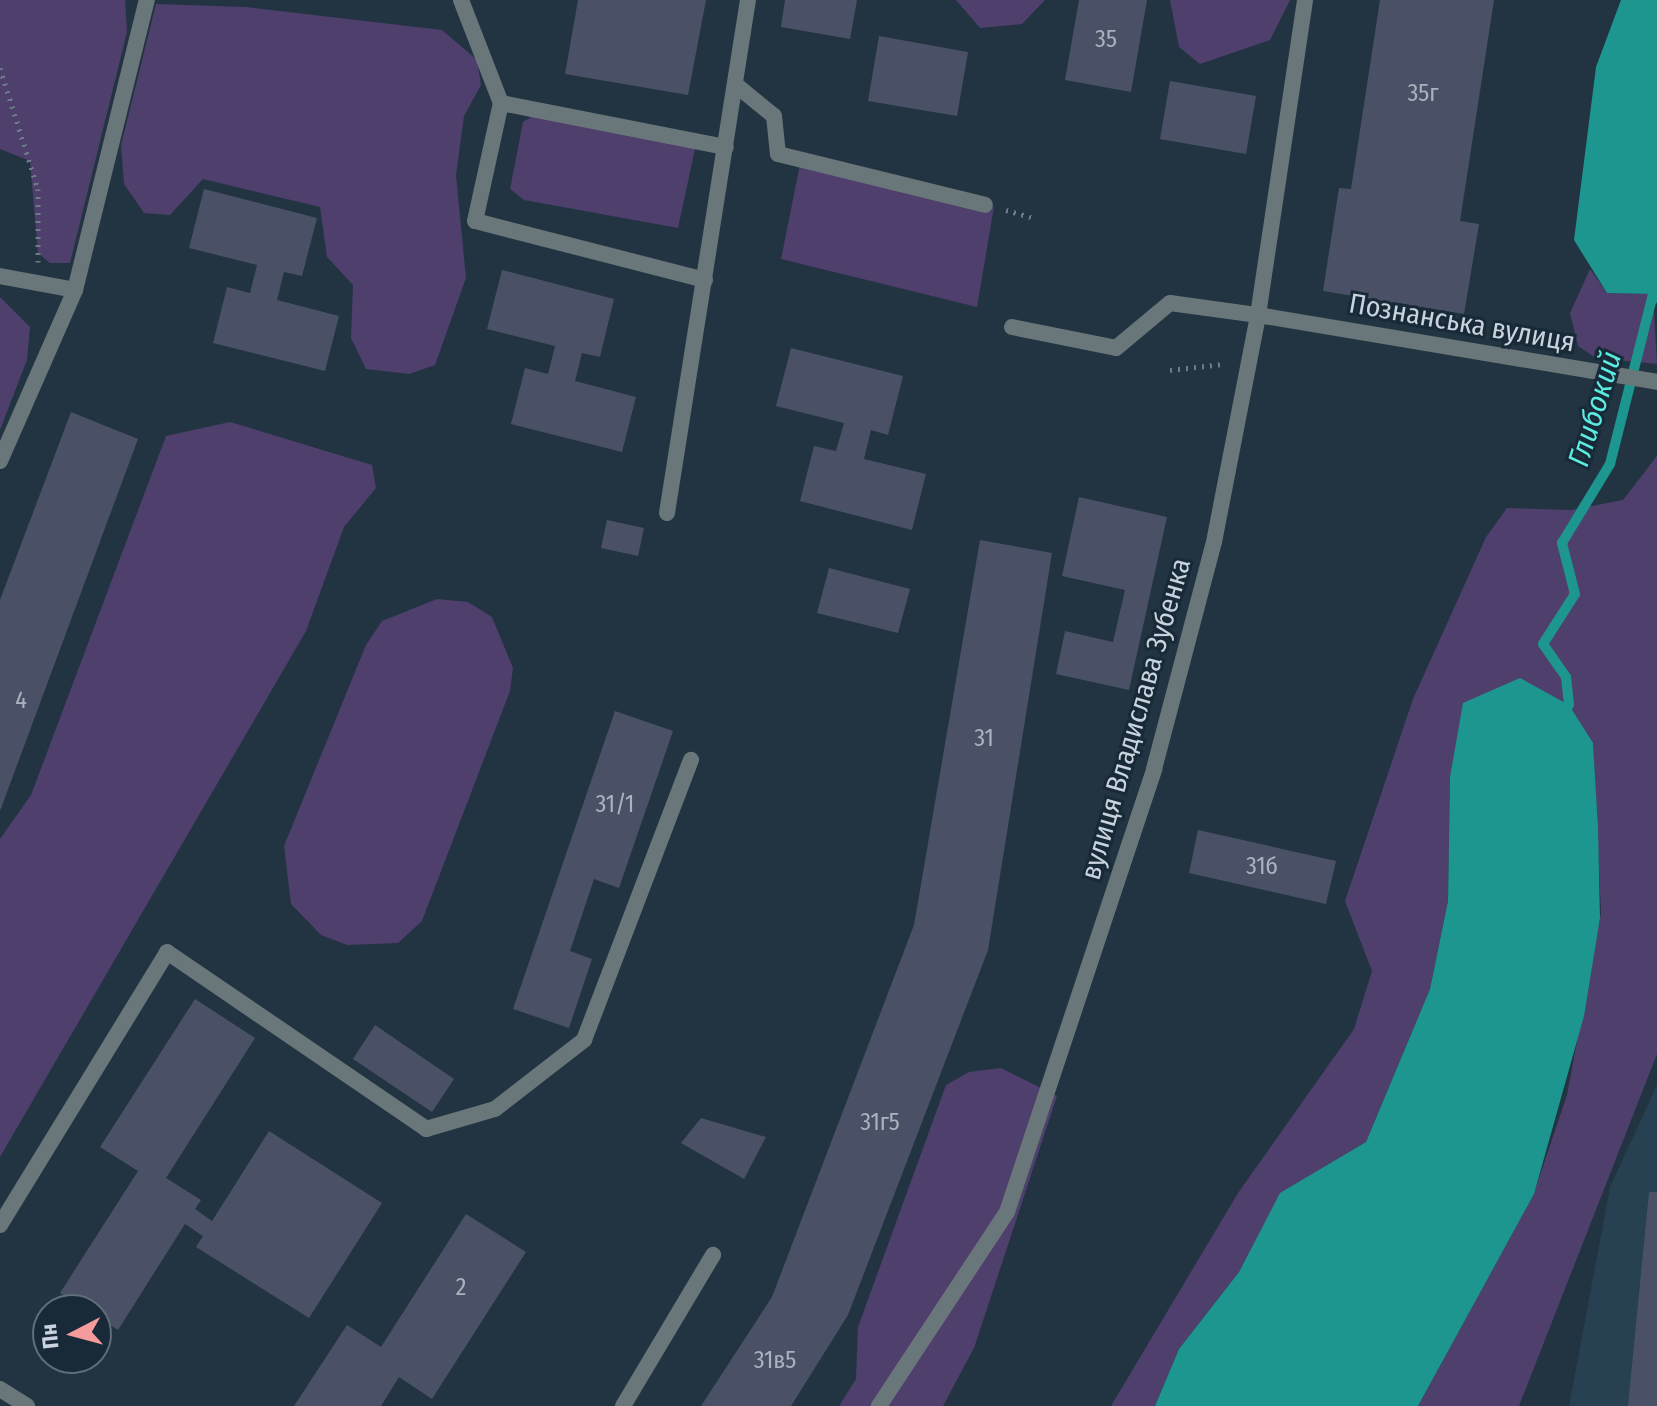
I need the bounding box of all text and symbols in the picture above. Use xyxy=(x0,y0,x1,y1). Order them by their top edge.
house number: 35 xyxy=(1095,26,1117,54)
house number: 35г xyxy=(1407,80,1439,108)
street label: Познанська вулиця xyxy=(1346,287,1578,359)
water label: Глибокий xyxy=(1560,347,1630,471)
street label: вулиця Владислава Зубенка xyxy=(1074,554,1198,884)
house number: 4 xyxy=(15,687,27,715)
house number: 31 xyxy=(974,725,994,753)
house number: 31/1 xyxy=(596,791,634,819)
house number: 31б xyxy=(1246,853,1278,881)
house number: 31г5 xyxy=(860,1109,900,1137)
house number: 2 xyxy=(456,1274,466,1302)
north arrow xyxy=(32,1294,112,1374)
text: Пн xyxy=(35,1323,64,1350)
house number: 31в5 xyxy=(754,1347,796,1375)

